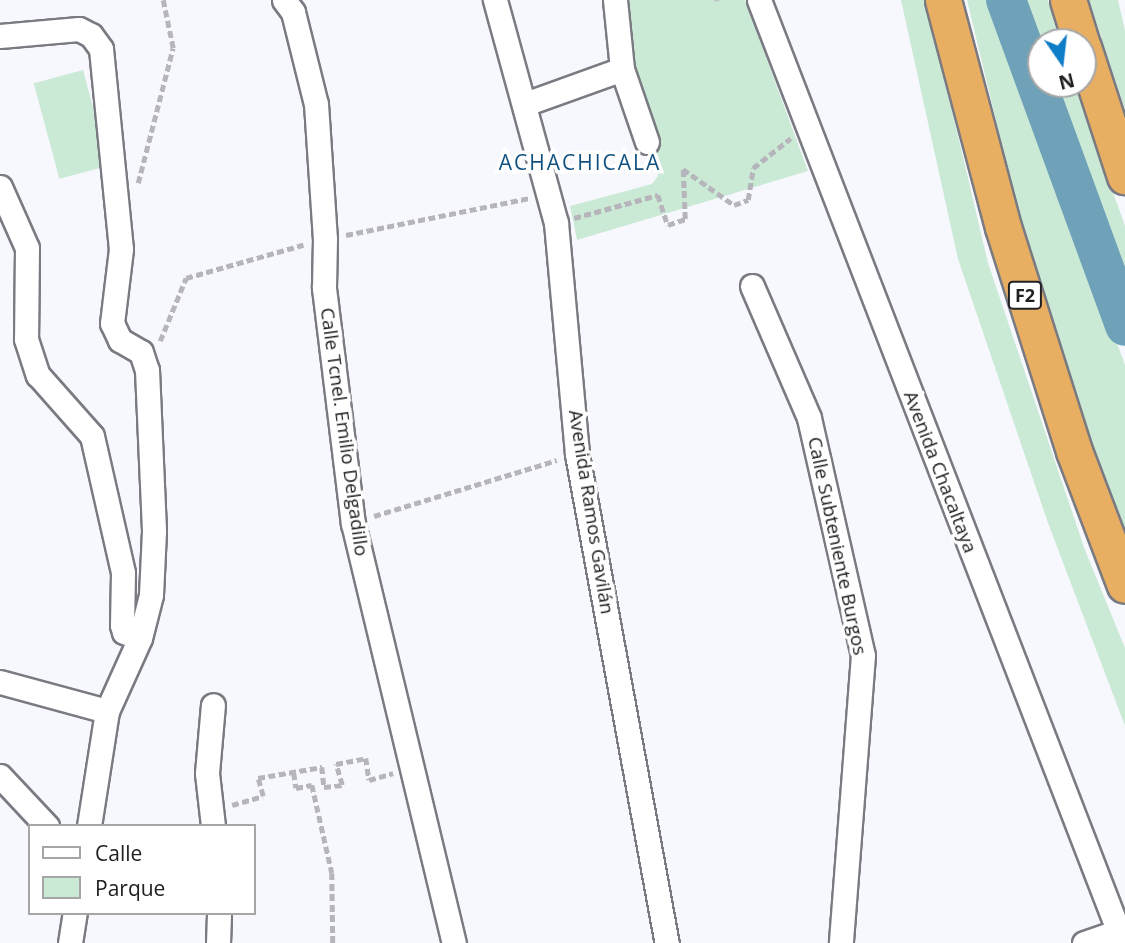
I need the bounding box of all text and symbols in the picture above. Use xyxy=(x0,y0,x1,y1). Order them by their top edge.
north arrow xyxy=(1027,28,1097,98)
text: N xyxy=(1056,67,1077,96)
district label: ACHACHICALA xyxy=(500,149,660,175)
road number: F2 xyxy=(1007,281,1042,310)
street label: Calle Tcnel. Emilio Delgadillo xyxy=(315,306,373,558)
street label: Avenida Chacaltaya xyxy=(899,388,981,556)
street label: Avenida Ramos Gavilán xyxy=(564,408,618,616)
street label: Calle Subteniente Burgos xyxy=(803,435,871,657)
legend xyxy=(28,824,256,915)
text: Calle xyxy=(95,839,142,867)
text: Parque xyxy=(95,874,165,902)

